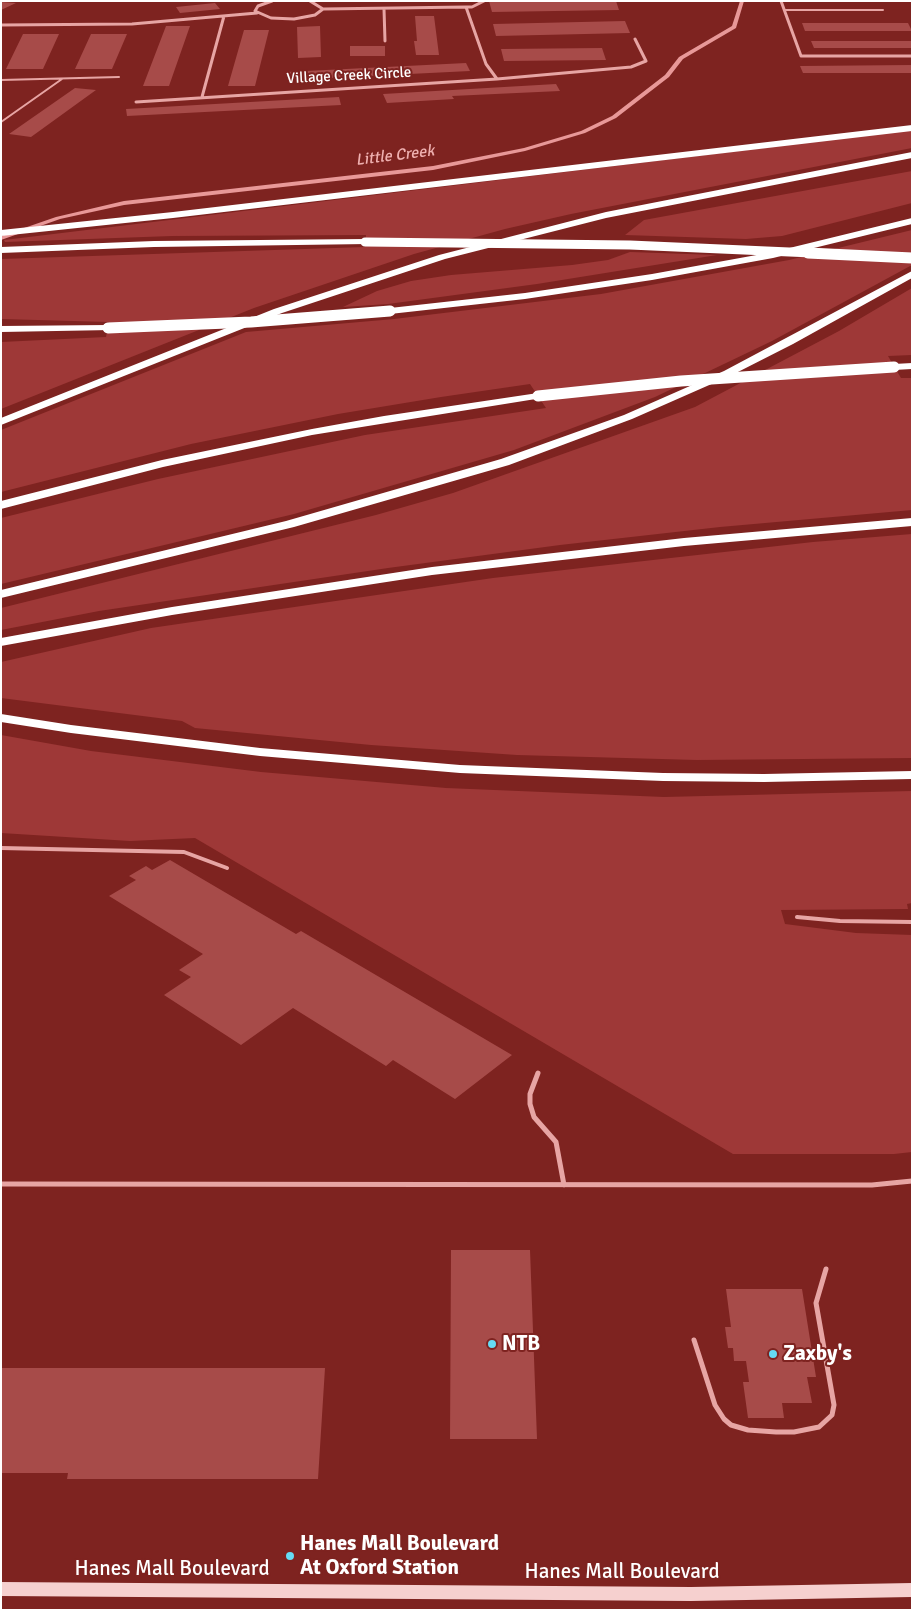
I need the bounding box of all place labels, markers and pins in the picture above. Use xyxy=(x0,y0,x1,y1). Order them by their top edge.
place label: NTB xyxy=(502,1331,540,1357)
marker: NTB xyxy=(486,1338,498,1350)
place label: Zaxby's xyxy=(783,1341,852,1367)
marker: Zaxby's xyxy=(767,1348,779,1360)
place label: Hanes Mall Boulevard At Oxford Station xyxy=(300,1531,499,1581)
marker: Hanes Mall Boulevard At Oxford Station xyxy=(284,1550,296,1562)

